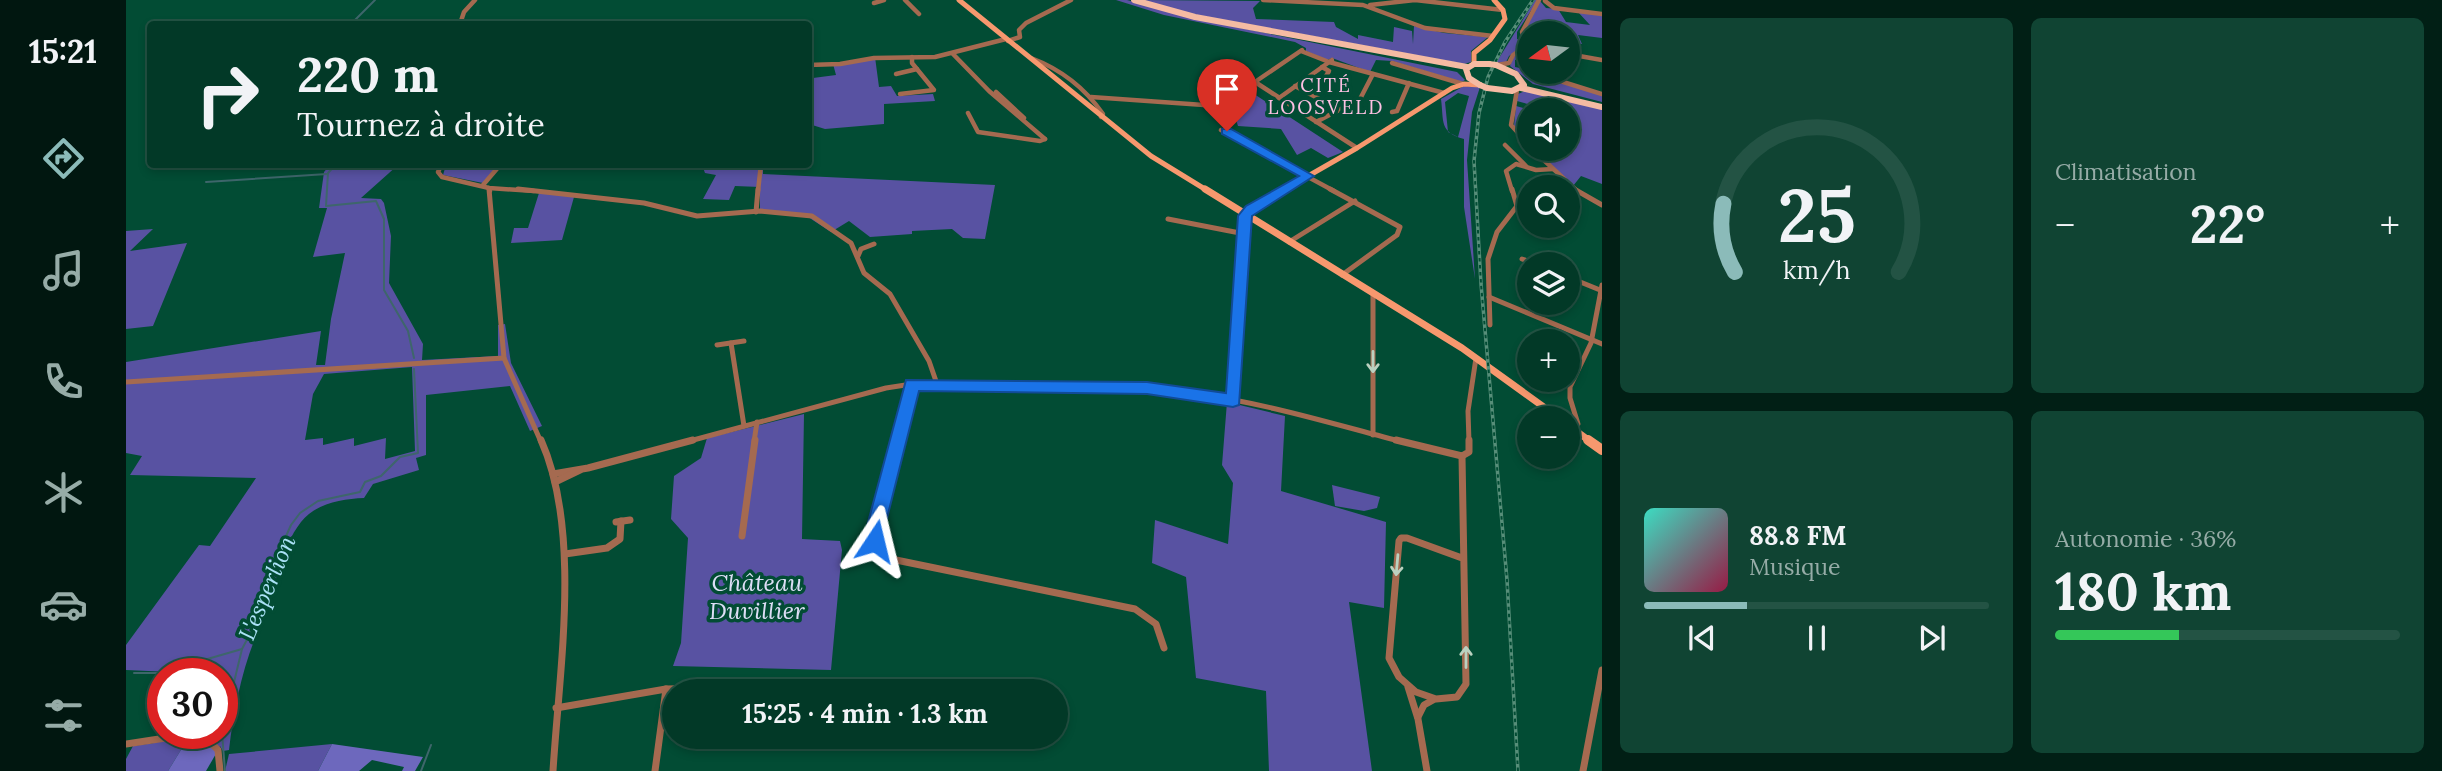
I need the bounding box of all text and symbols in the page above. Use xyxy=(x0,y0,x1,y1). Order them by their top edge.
north arrow xyxy=(1517,21,1580,84)
map controls xyxy=(1517,21,1580,469)
text: 15:21 xyxy=(29,31,97,72)
text: 220 m xyxy=(297,43,438,105)
icon: right xyxy=(182,49,273,140)
pin xyxy=(1197,59,1257,131)
icon: arrive xyxy=(1208,70,1246,108)
district label: CITÉ LOOSVELD xyxy=(1268,73,1384,119)
button: sound xyxy=(1517,98,1580,161)
text: Tournez à droite xyxy=(297,104,545,145)
icon: directions xyxy=(39,134,88,183)
text: Climatisation xyxy=(2055,157,2197,186)
text: 25 xyxy=(1777,169,1856,262)
button: search xyxy=(1517,175,1580,238)
text: 22° xyxy=(2190,191,2265,257)
text: − xyxy=(2055,201,2075,249)
text: + xyxy=(2380,201,2400,249)
icon: music xyxy=(39,246,88,295)
button: layers xyxy=(1517,252,1580,315)
text: km/h xyxy=(1783,253,1850,285)
button: + xyxy=(1517,329,1580,392)
one-way arrow xyxy=(1366,350,1380,373)
icon: phone xyxy=(39,357,88,406)
button: − xyxy=(1517,406,1580,469)
icon: climate xyxy=(39,468,88,517)
position arrow xyxy=(838,504,912,578)
text: 88.8 FM xyxy=(1749,519,1847,552)
text: Autonomie · 36% xyxy=(2055,524,2236,553)
water label: L'esperlion xyxy=(232,531,301,644)
text: Musique xyxy=(1749,552,1840,581)
one-way arrow xyxy=(1390,553,1403,576)
text: 180 km xyxy=(2055,558,2231,624)
park label: Château Duvillier xyxy=(709,567,805,626)
icon: car xyxy=(39,580,88,629)
icon: previous xyxy=(1683,619,1721,657)
icon: pause xyxy=(1798,619,1836,657)
icon: next xyxy=(1913,619,1951,657)
one-way arrow xyxy=(1459,645,1473,668)
speed limit sign: 30 xyxy=(147,658,238,749)
icon: filters xyxy=(39,691,88,740)
text: 15:25 · 4 min · 1.3 km xyxy=(742,697,988,730)

